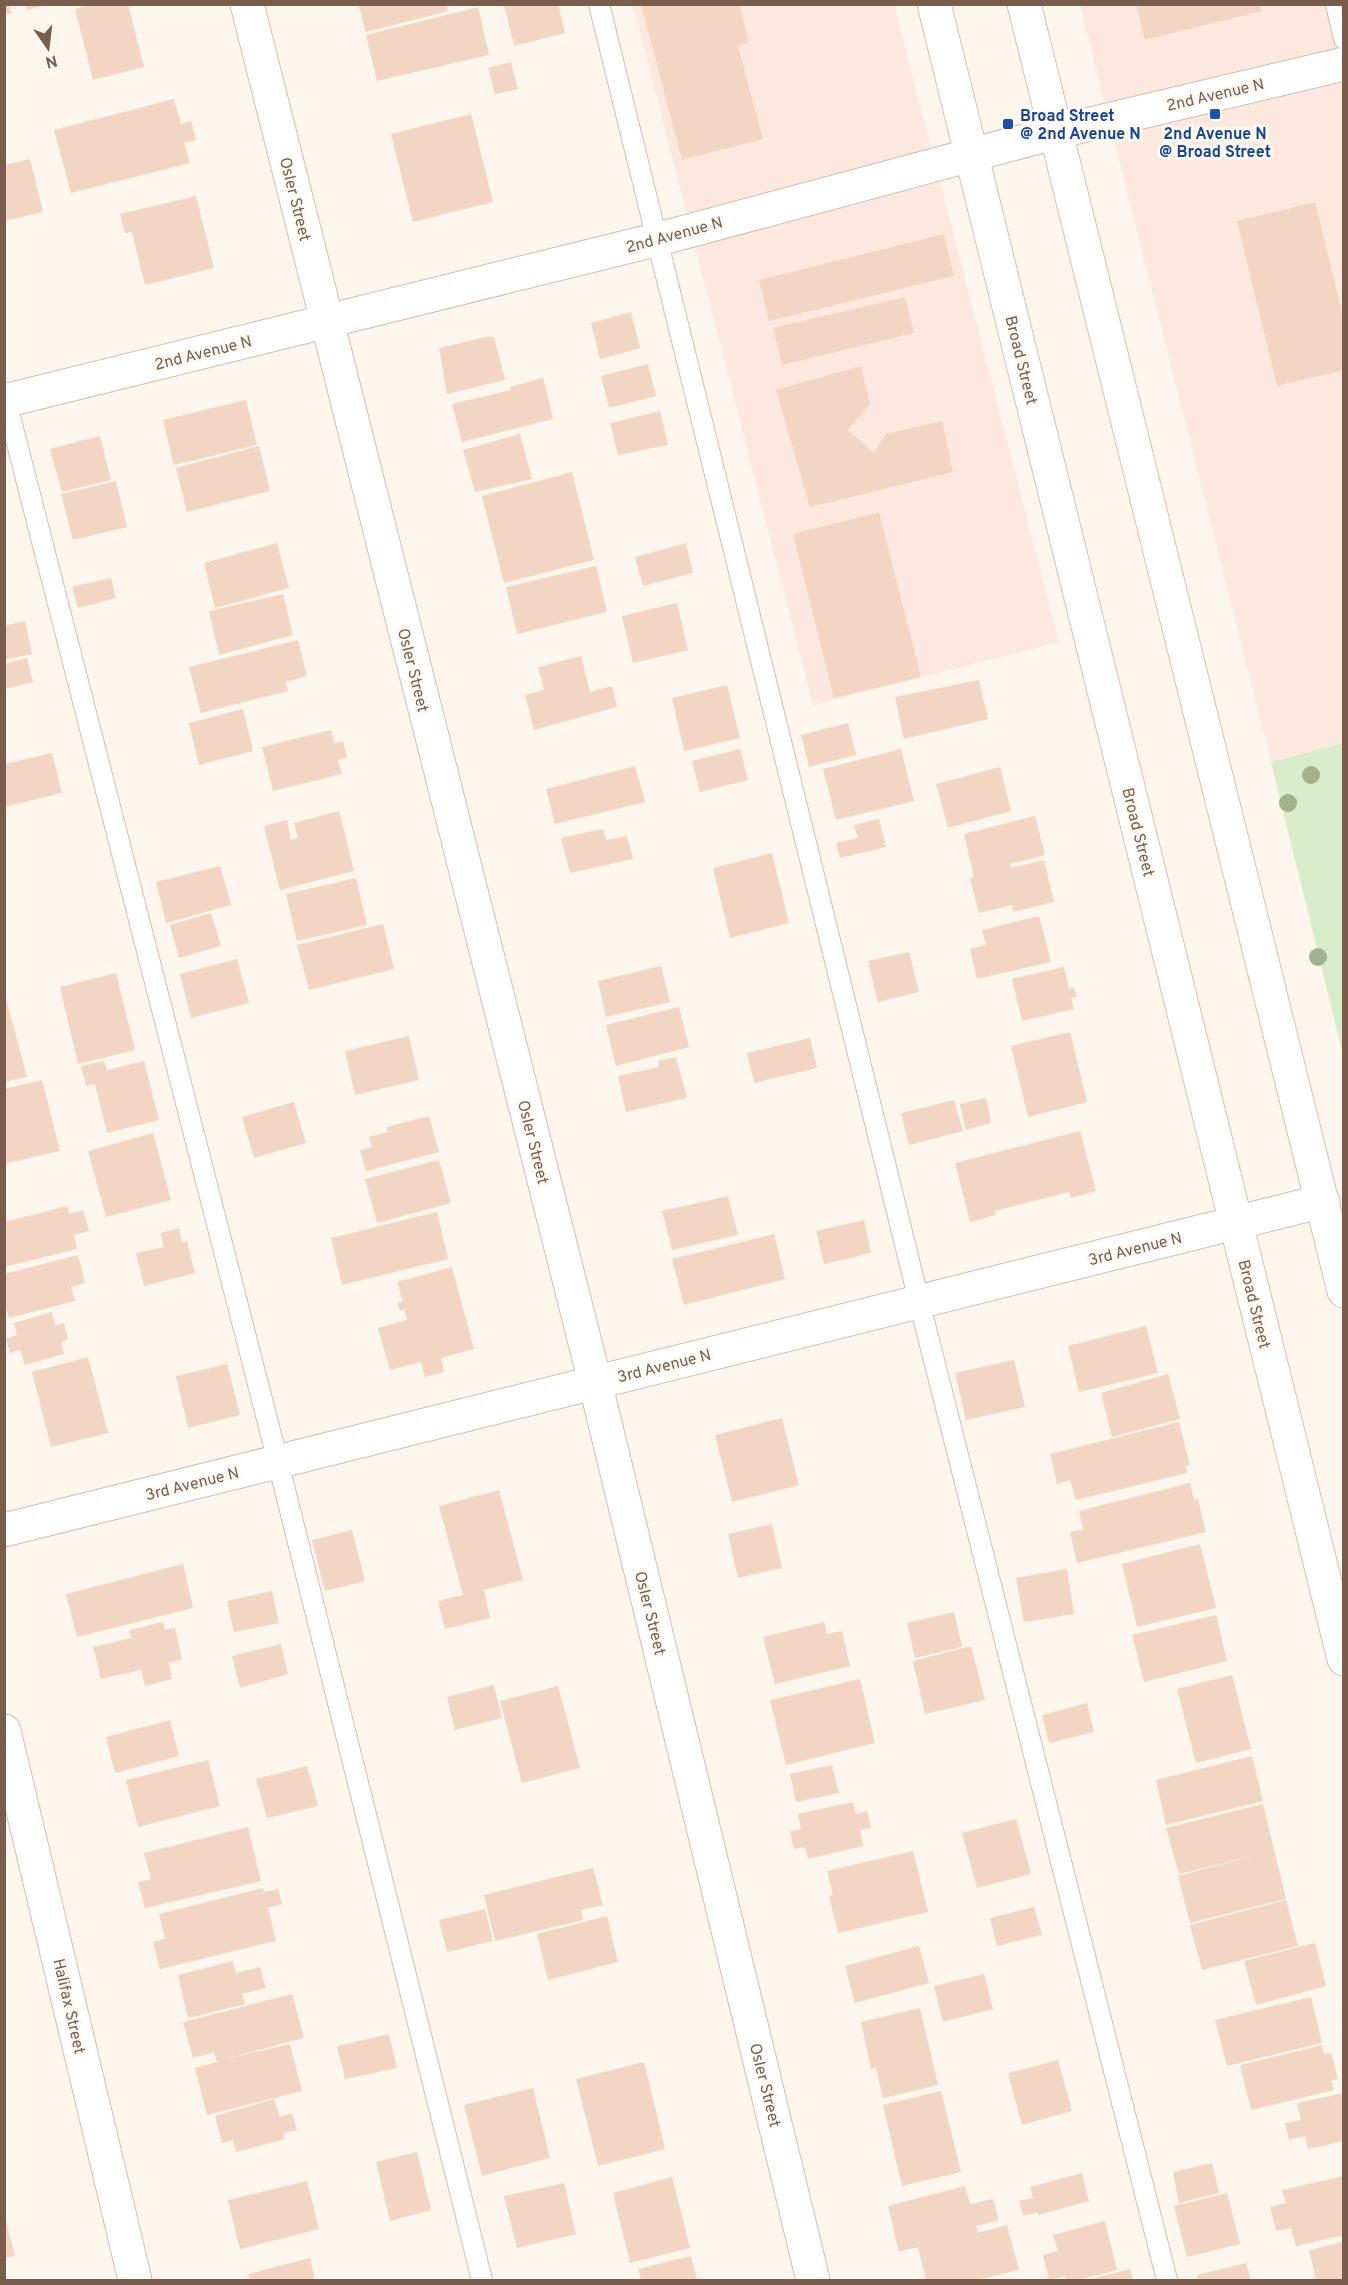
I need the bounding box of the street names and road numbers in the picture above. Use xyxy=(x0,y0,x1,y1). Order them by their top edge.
street label: 2nd Avenue N xyxy=(1165,75,1266,117)
street label: Osler Street xyxy=(274,155,314,244)
street label: 2nd Avenue N xyxy=(624,213,725,258)
street label: Broad Street xyxy=(999,314,1041,407)
street label: 2nd Avenue N xyxy=(153,332,254,376)
street label: Osler Street xyxy=(392,626,432,715)
street label: Broad Street xyxy=(1116,786,1158,879)
street label: Osler Street xyxy=(512,1098,552,1187)
street label: 3rd Avenue N xyxy=(1086,1229,1185,1271)
street label: Broad Street xyxy=(1232,1258,1274,1351)
street label: 3rd Avenue N xyxy=(615,1346,714,1388)
street label: 3rd Avenue N xyxy=(143,1464,242,1506)
street label: Osler Street xyxy=(629,1569,669,1658)
street label: Halifax Street xyxy=(47,1957,89,2056)
street label: Osler Street xyxy=(744,2041,784,2130)

